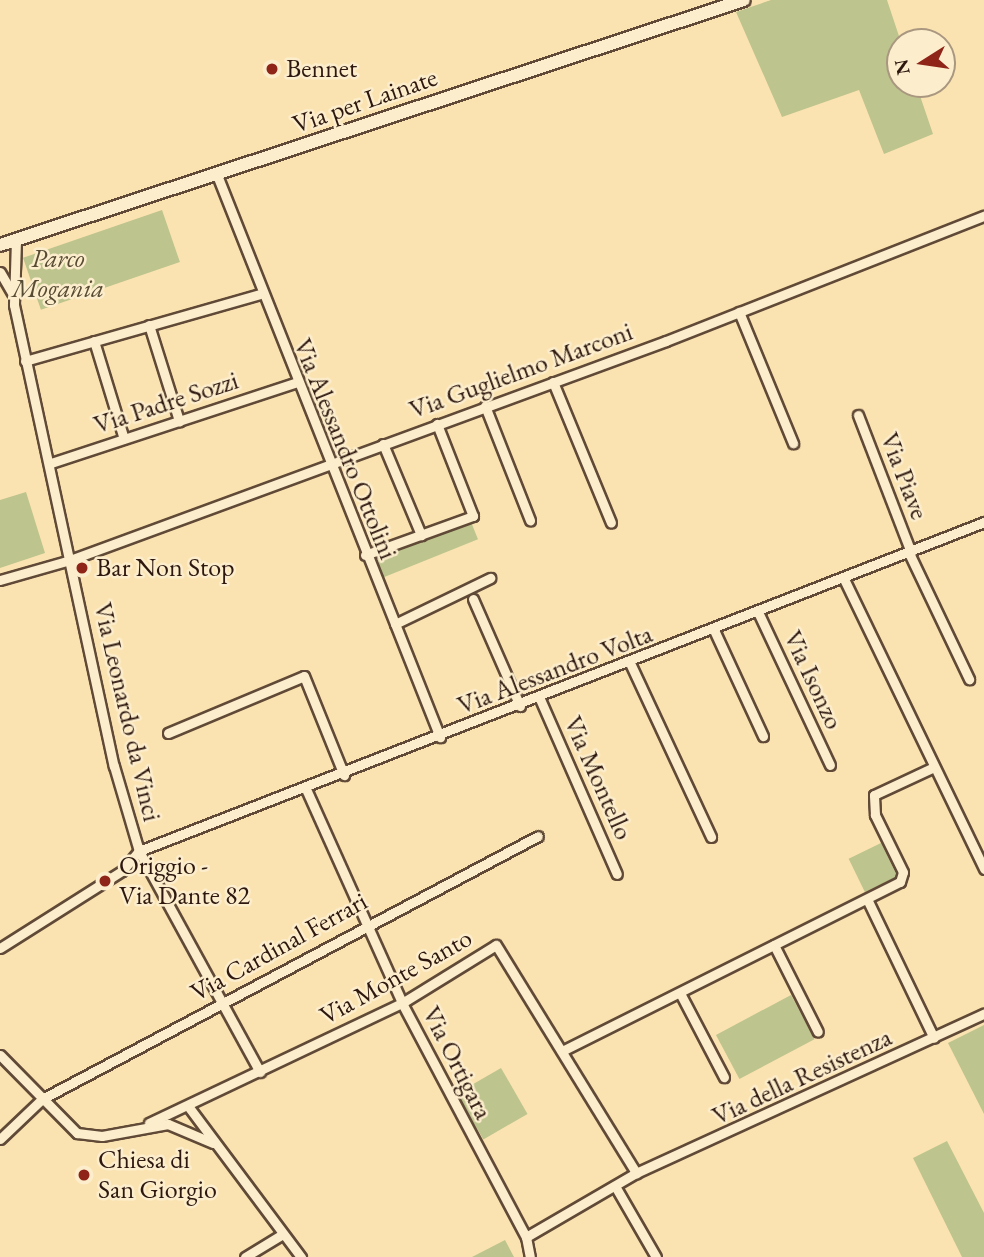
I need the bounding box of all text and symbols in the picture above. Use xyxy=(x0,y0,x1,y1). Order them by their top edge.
north arrow xyxy=(886,28,956,98)
place label: Bennet xyxy=(286,53,357,85)
text: N xyxy=(888,57,916,77)
marker: Bennet xyxy=(264,61,280,77)
street label: Via per Lainate xyxy=(289,62,441,140)
park label: Parco Mogania xyxy=(12,243,104,304)
street label: Via Guglielmo Marconi xyxy=(405,316,637,426)
street label: Via Alessandro Ottolini xyxy=(286,334,404,564)
street label: Via Padre Sozzi xyxy=(90,365,242,441)
street label: Via Piave xyxy=(873,428,935,524)
place label: Bar Non Stop xyxy=(96,552,235,584)
marker: Bar Non Stop xyxy=(74,560,90,576)
street label: Via Leonardo da Vinci xyxy=(87,600,167,824)
street label: Via Alessandro Volta xyxy=(453,618,657,722)
street label: Via Isonzo xyxy=(777,626,849,734)
street label: Via Montello xyxy=(557,711,639,845)
place label: Origgio - Via Dante 82 xyxy=(119,850,250,912)
marker: Origgio - Via Dante 82 xyxy=(97,873,113,889)
street label: Via Cardinal Ferrari xyxy=(185,886,373,1008)
street label: Via Monte Santo xyxy=(314,922,478,1032)
street label: Via Ortigara xyxy=(415,1001,499,1125)
street label: Via della Resistenza xyxy=(707,1022,897,1132)
place label: Chiesa di San Giorgio xyxy=(98,1144,217,1206)
marker: Chiesa di San Giorgio xyxy=(76,1167,92,1183)

